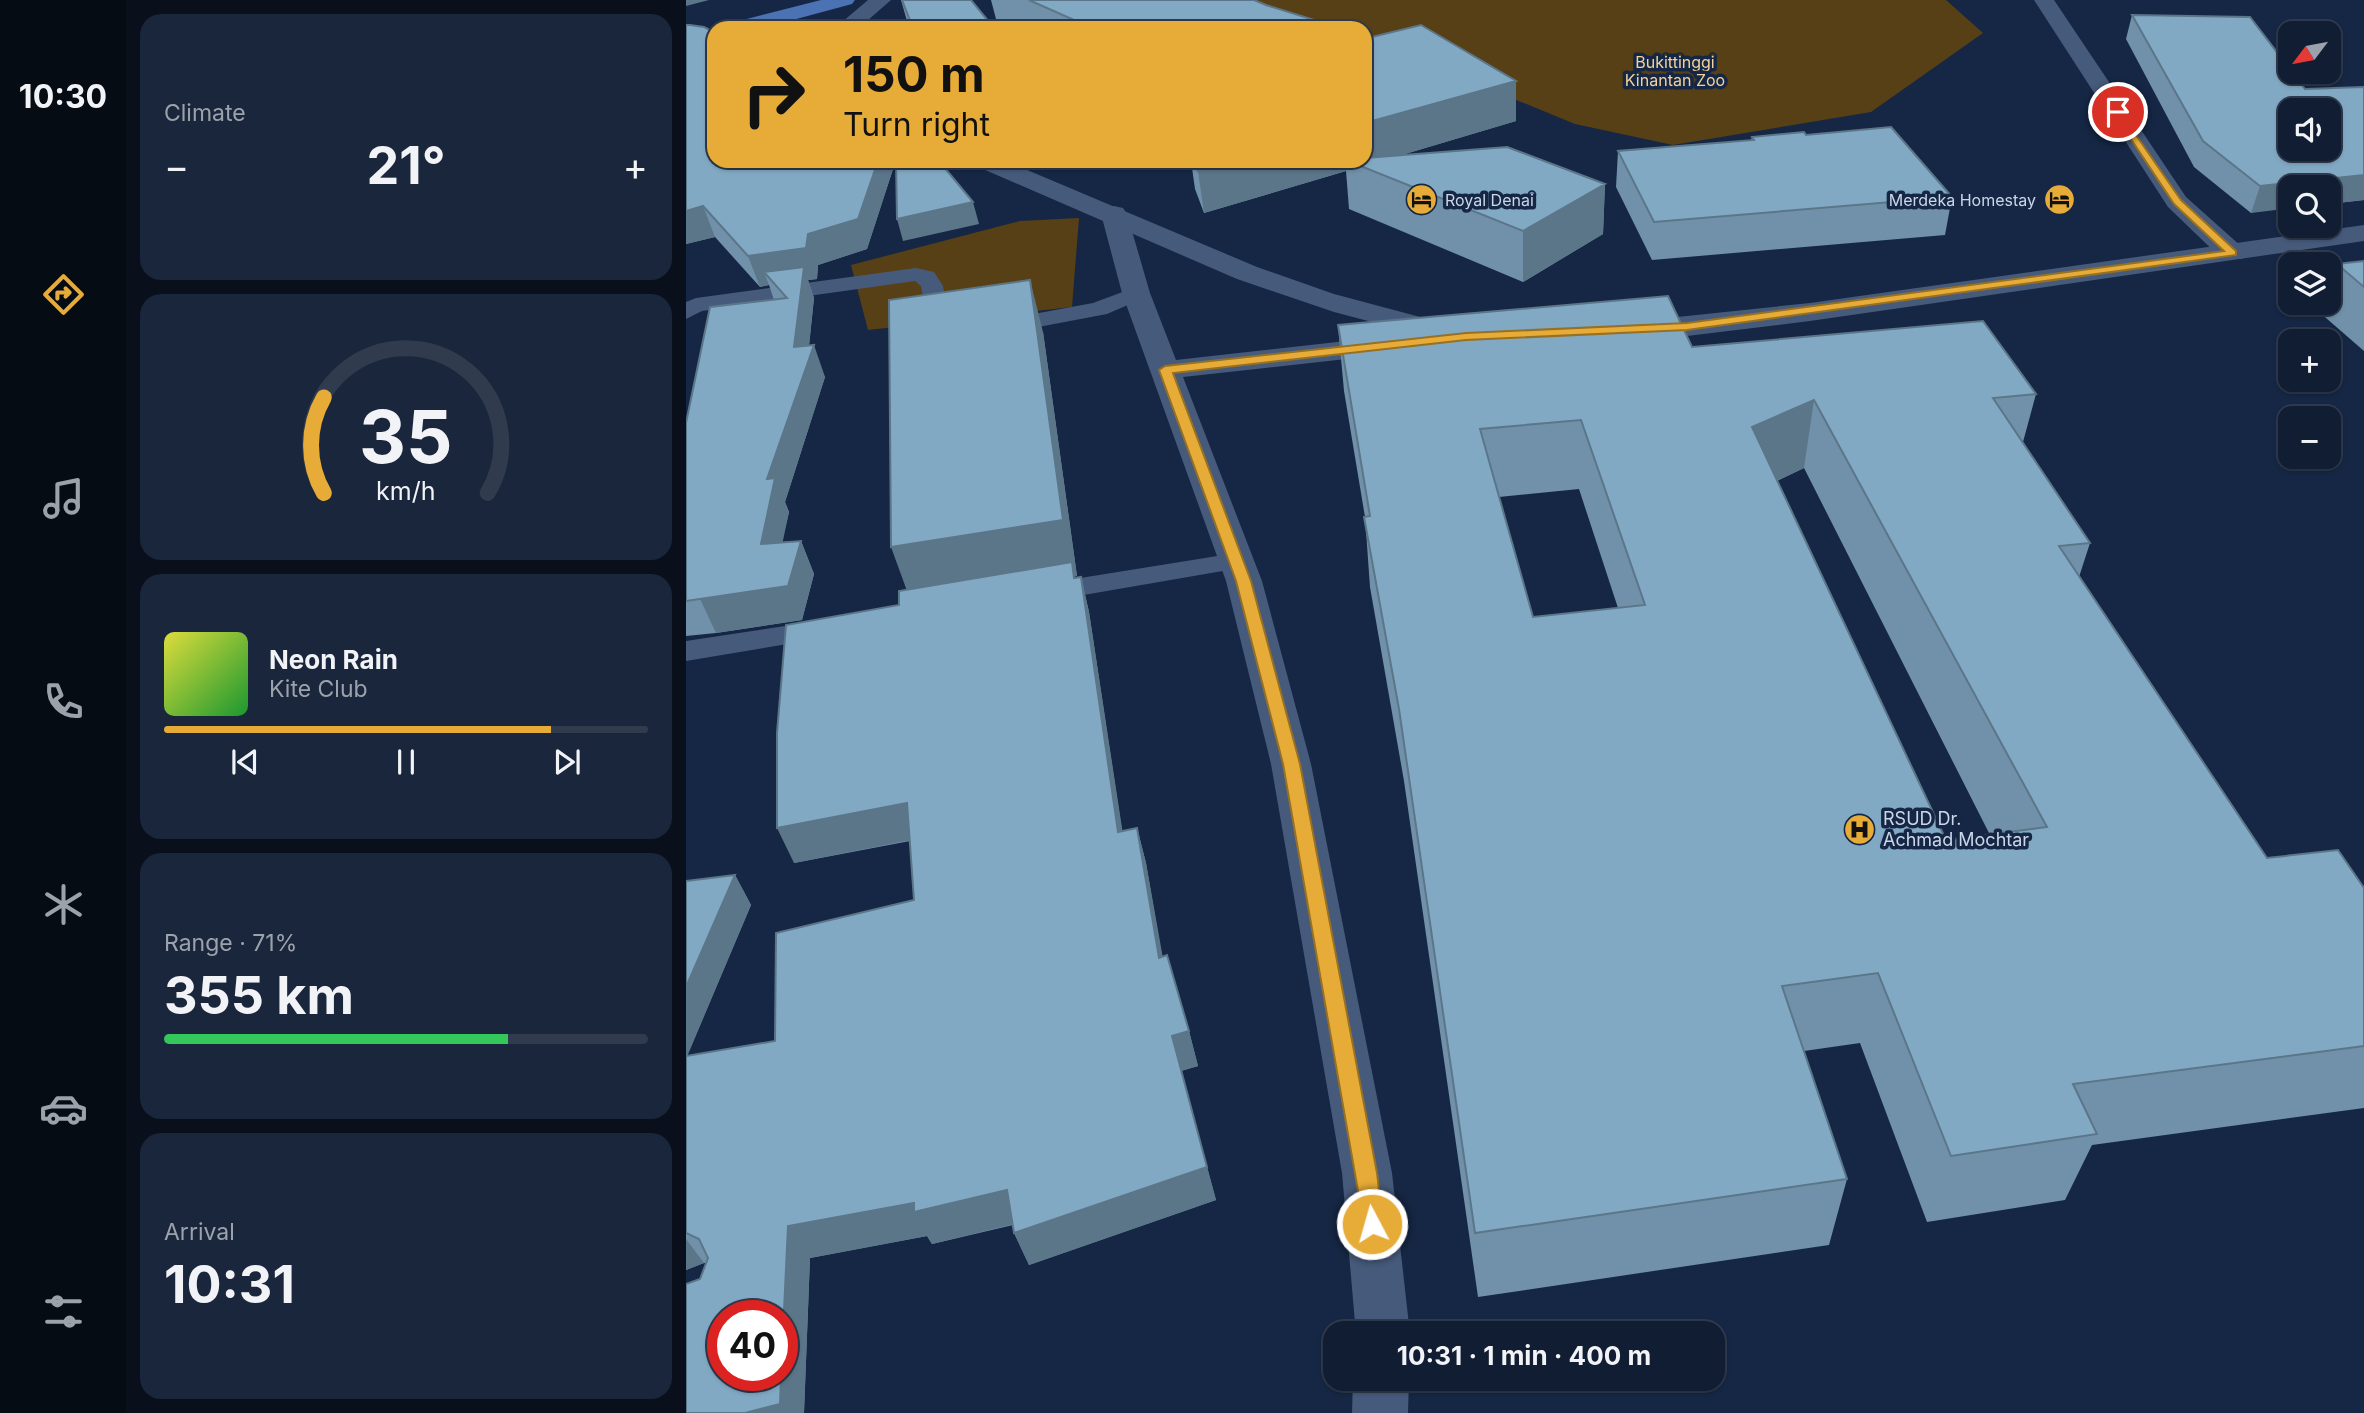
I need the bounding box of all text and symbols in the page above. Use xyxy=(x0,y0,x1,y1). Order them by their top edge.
north arrow xyxy=(2278,21,2342,84)
map controls xyxy=(2278,21,2341,469)
text: 150 m xyxy=(843,45,985,104)
icon: right xyxy=(728,49,819,140)
park label: Bukittinggi Kinantan Zoo xyxy=(1625,52,1725,90)
text: 10:30 xyxy=(19,77,107,116)
pin xyxy=(2088,82,2148,142)
icon: arrive xyxy=(2099,93,2137,131)
button: sound xyxy=(2278,98,2341,161)
text: Climate xyxy=(164,99,246,127)
text: Turn right xyxy=(843,105,990,144)
text: 21° xyxy=(366,134,446,197)
text: − xyxy=(164,143,189,189)
text: + xyxy=(623,143,648,189)
button: search xyxy=(2278,175,2341,238)
hotel icon: Royal Denai xyxy=(1405,183,1439,217)
hotel icon: Merdeka Homestay xyxy=(2042,183,2076,217)
place label: Royal Denai xyxy=(1445,190,1534,210)
place label: Merdeka Homestay xyxy=(1889,190,2036,210)
button: layers xyxy=(2278,252,2341,315)
icon: directions xyxy=(39,270,88,319)
button: + xyxy=(2278,329,2341,392)
text: 35 xyxy=(359,392,453,481)
button: − xyxy=(2278,406,2341,469)
icon: music xyxy=(39,474,88,523)
text: km/h xyxy=(376,475,436,505)
text: Neon Rain xyxy=(269,644,398,675)
text: Kite Club xyxy=(269,675,368,703)
icon: phone xyxy=(39,677,88,726)
icon: previous xyxy=(226,743,264,781)
icon: pause xyxy=(387,743,425,781)
icon: next xyxy=(548,743,586,781)
place label: RSUD Dr. Achmad Mochtar xyxy=(1883,808,2029,850)
hospital icon: RSUD Dr. Achmad Mochtar xyxy=(1843,812,1877,846)
icon: climate xyxy=(39,880,88,929)
text: Range · 71% xyxy=(164,929,297,957)
text: 355 km xyxy=(164,964,354,1027)
icon: car xyxy=(39,1084,88,1133)
position arrow xyxy=(1335,1187,1409,1261)
text: Arrival xyxy=(164,1218,235,1246)
text: 10:31 xyxy=(164,1253,295,1316)
icon: filters xyxy=(39,1287,88,1336)
speed limit sign: 40 xyxy=(707,1300,798,1391)
text: 10:31 · 1 min · 400 m xyxy=(1397,1340,1651,1371)

